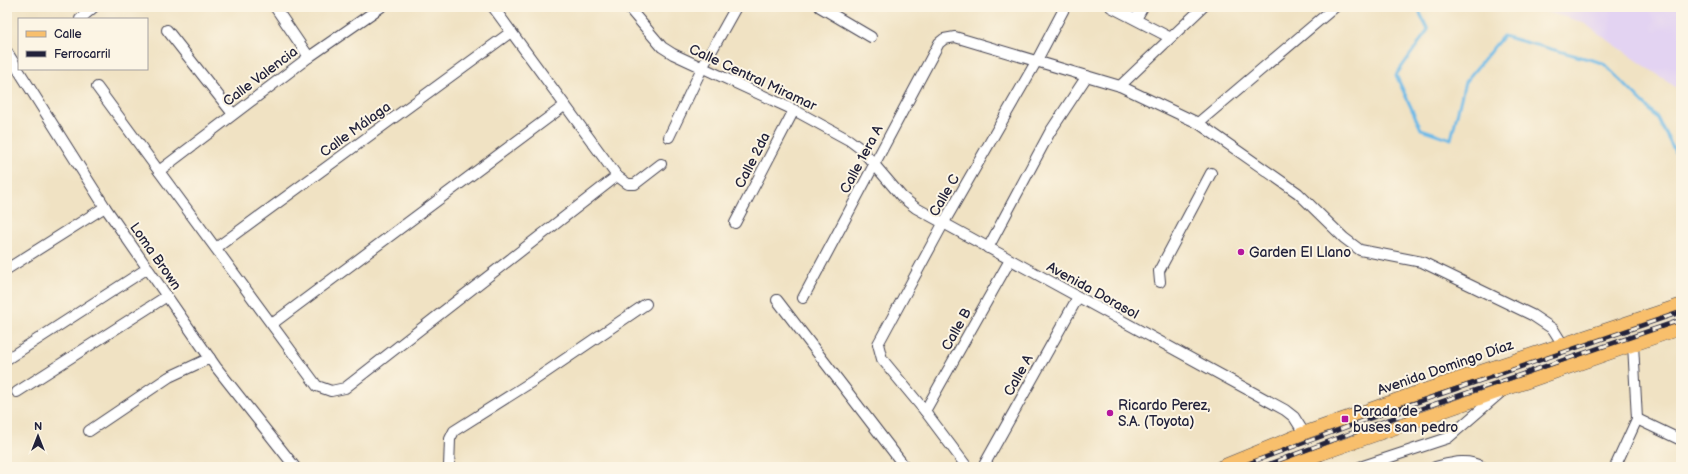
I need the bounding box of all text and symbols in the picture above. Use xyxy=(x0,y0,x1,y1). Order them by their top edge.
legend xyxy=(18,18,148,70)
text: Calle xyxy=(54,27,82,42)
street label: Calle Central Miramar xyxy=(686,40,820,115)
street label: Calle Valencia xyxy=(220,43,301,110)
text: Ferrocarril xyxy=(54,47,110,62)
street label: Calle Málaga xyxy=(317,98,394,161)
street label: Calle 1era A xyxy=(836,122,887,196)
street label: Calle 2da xyxy=(731,129,774,191)
street label: Calle C xyxy=(926,171,963,219)
street label: Loma Brown xyxy=(126,219,185,293)
place label: Garden El Llano xyxy=(1249,244,1351,261)
marker: Garden El Llano xyxy=(1236,247,1246,257)
street label: Avenida Dorasol xyxy=(1044,258,1142,323)
street label: Calle B xyxy=(938,305,975,353)
street label: Avenida Domingo Díaz xyxy=(1375,336,1516,399)
street label: Calle A xyxy=(1000,351,1037,399)
place label: Ricardo Perez, S.A. (Toyota) xyxy=(1118,397,1210,430)
place label: Parada de buses san pedro xyxy=(1353,403,1458,436)
marker: Ricardo Perez, S.A. (Toyota) xyxy=(1105,408,1115,418)
marker: Parada de buses san pedro xyxy=(1340,414,1350,424)
north arrow xyxy=(18,416,58,456)
text: N xyxy=(34,420,42,433)

